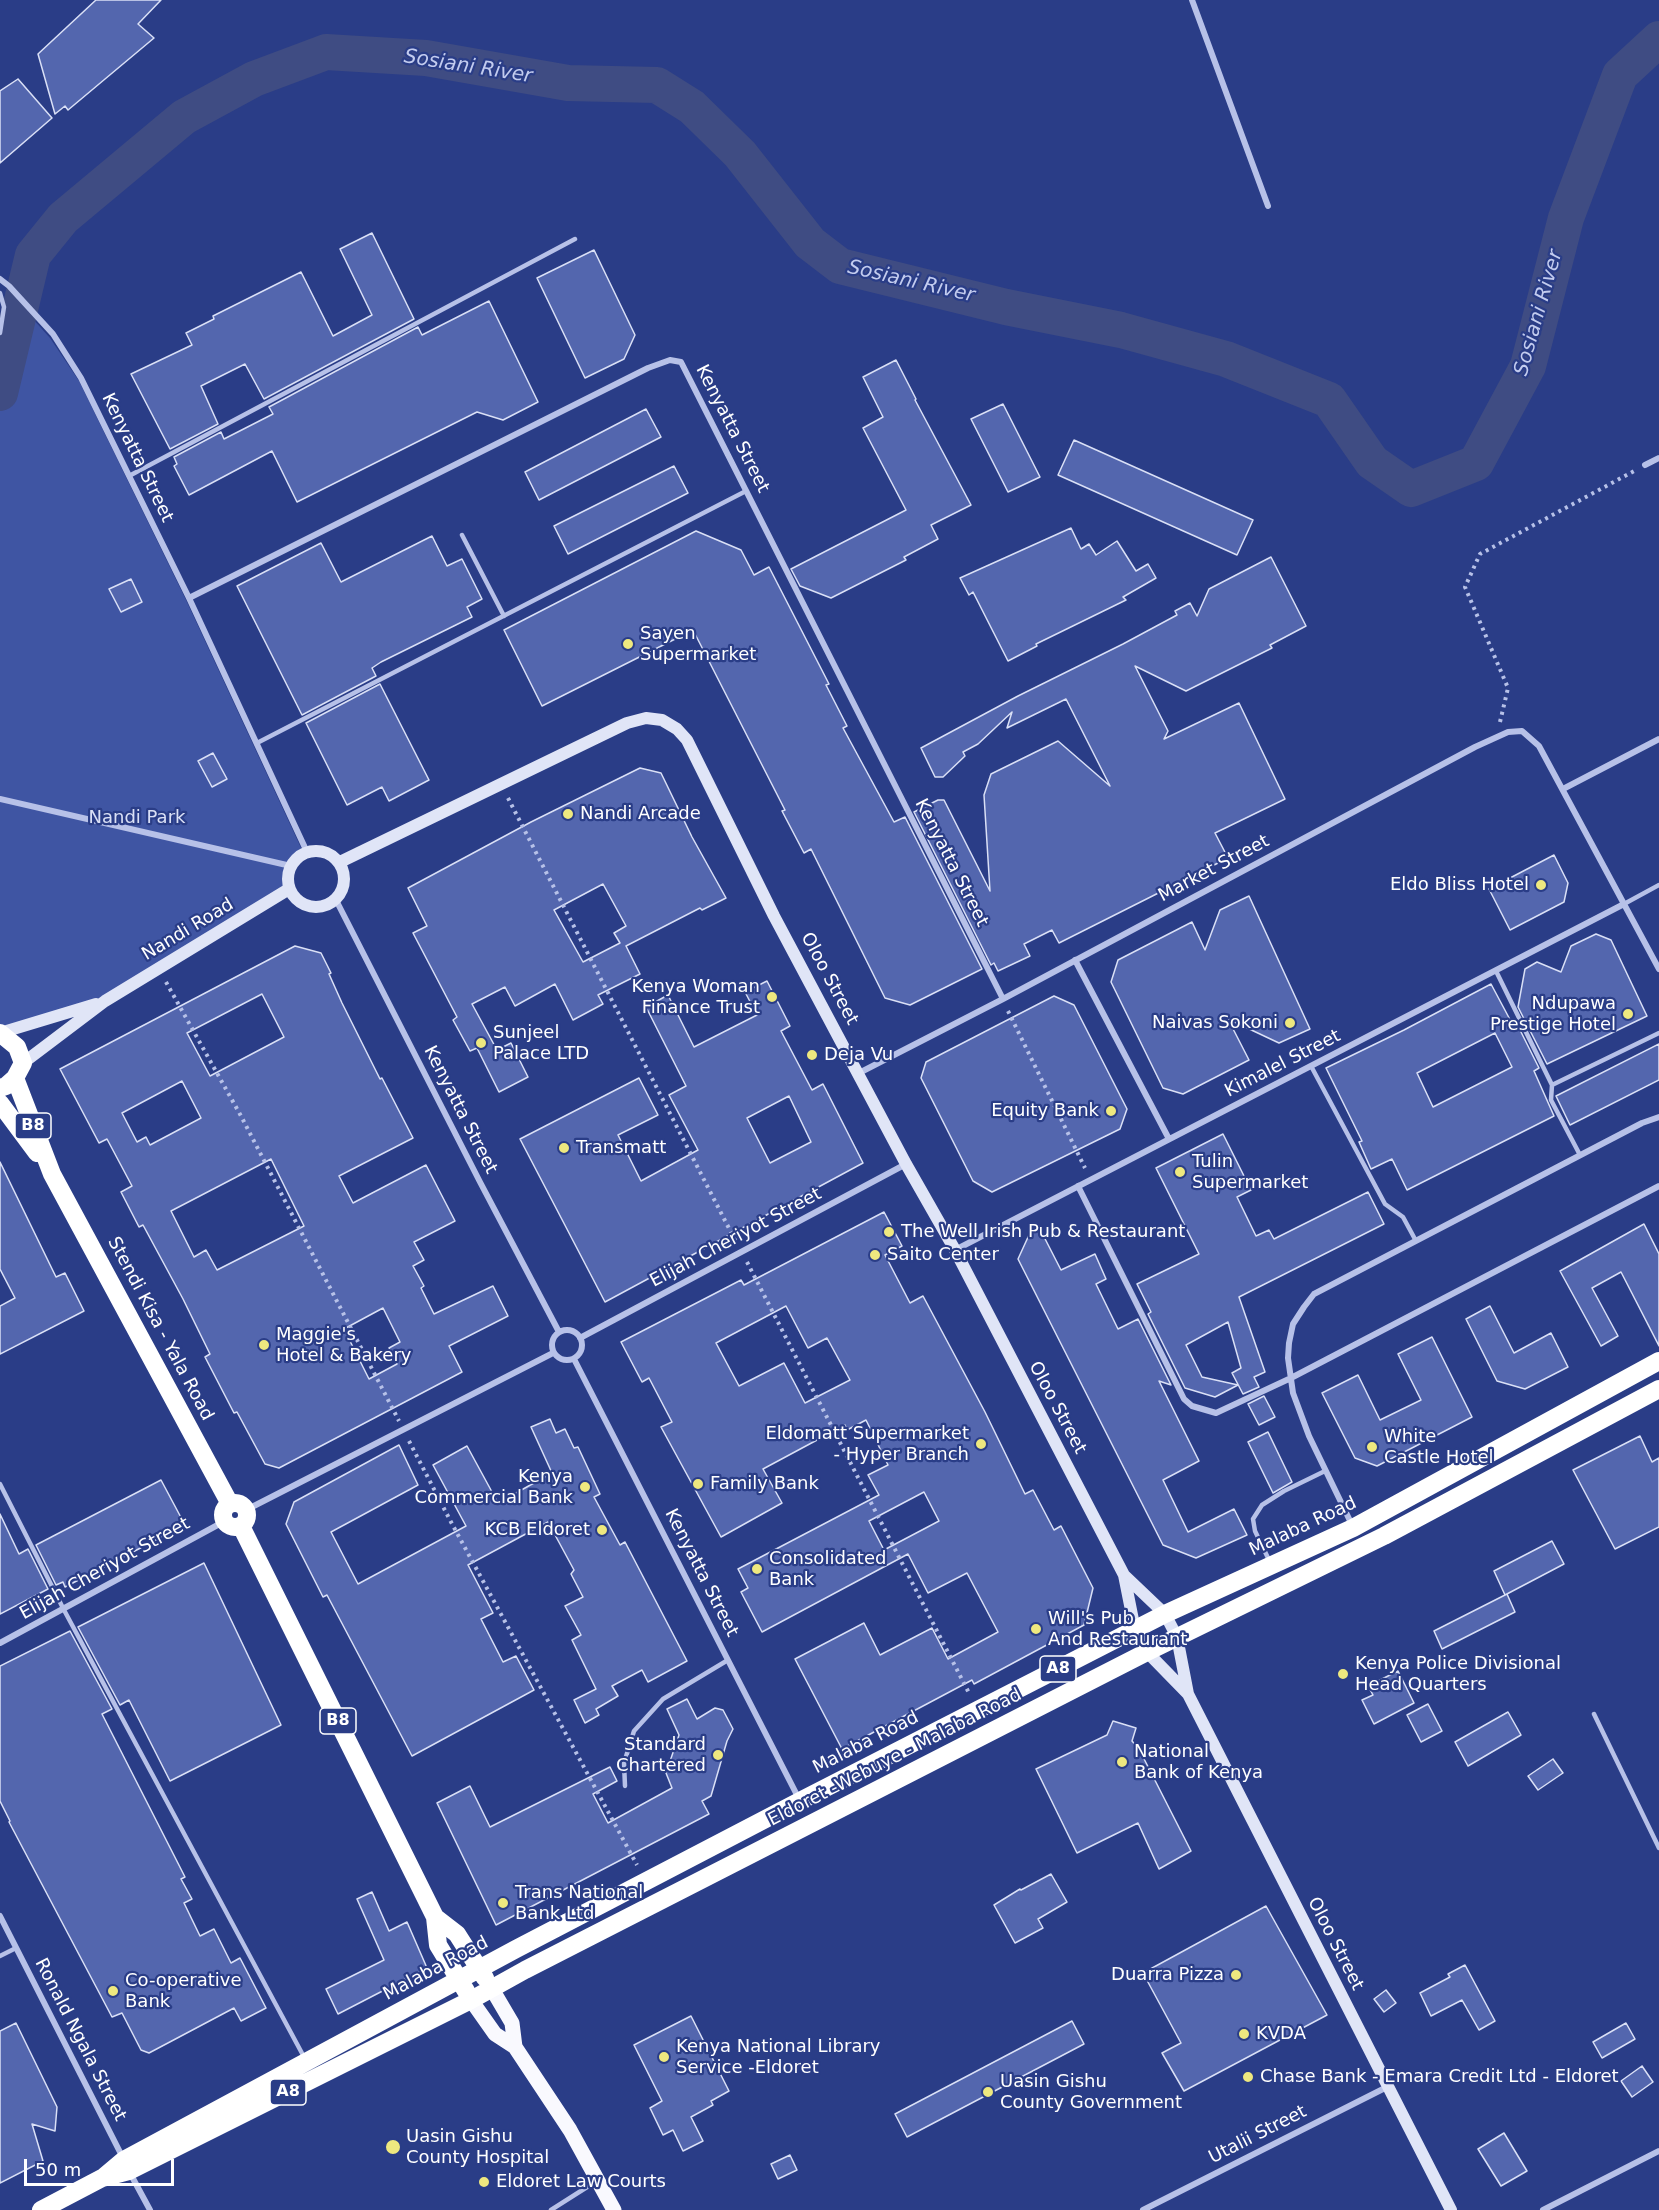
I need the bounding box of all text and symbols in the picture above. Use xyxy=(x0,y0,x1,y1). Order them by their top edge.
water label: Sosiani River xyxy=(402,45,534,89)
water label: Sosiani River xyxy=(1510,247,1568,379)
water label: Sosiani River xyxy=(845,256,977,308)
street label: Kenyatta Street xyxy=(690,361,774,497)
street label: Kenyatta Street xyxy=(96,390,178,526)
place label: Sayen Supermarket xyxy=(640,623,756,666)
marker: Sayen Supermarket xyxy=(621,637,635,651)
street label: Kenyatta Street xyxy=(909,795,993,931)
place label: Nandi Arcade xyxy=(580,803,701,825)
park label: Nandi Park xyxy=(89,807,185,829)
marker: Nandi Arcade xyxy=(561,807,575,821)
street label: Market Street xyxy=(1155,831,1273,907)
place label: Eldo Bliss Hotel xyxy=(1390,874,1529,896)
marker: Eldo Bliss Hotel xyxy=(1534,878,1548,892)
street label: Nandi Road xyxy=(138,894,238,966)
street label: Oloo Street xyxy=(796,929,862,1029)
place label: Kenya Woman Finance Trust xyxy=(631,976,760,1018)
marker: Kenya Woman Finance Trust xyxy=(765,990,779,1004)
place label: Ndupawa Prestige Hotel xyxy=(1490,993,1616,1036)
marker: Ndupawa Prestige Hotel xyxy=(1621,1007,1635,1021)
place label: Naivas Sokoni xyxy=(1152,1012,1278,1034)
marker: Naivas Sokoni xyxy=(1283,1016,1297,1030)
place label: Sunjeel Palace LTD xyxy=(493,1022,589,1064)
street label: Kimalel Street xyxy=(1222,1026,1344,1102)
marker: Sunjeel Palace LTD xyxy=(474,1036,488,1050)
street label: Kenyatta Street xyxy=(418,1042,502,1178)
place label: Deja Vu xyxy=(824,1044,893,1066)
marker: Deja Vu xyxy=(805,1048,819,1062)
place label: Equity Bank xyxy=(991,1100,1099,1122)
marker: Equity Bank xyxy=(1104,1104,1118,1118)
road number: B8 xyxy=(15,1113,51,1139)
place label: Transmatt xyxy=(576,1137,666,1159)
marker: Transmatt xyxy=(557,1141,571,1155)
place label: Tulin Supermarket xyxy=(1192,1151,1308,1194)
marker: Tulin Supermarket xyxy=(1173,1165,1187,1179)
street label: Elijah Cheriyot Street xyxy=(647,1184,825,1292)
place label: The Well Irish Pub & Restaurant xyxy=(901,1221,1185,1243)
marker: The Well Irish Pub & Restaurant xyxy=(882,1225,896,1239)
street label: Stendi Kisa - Yala Road xyxy=(102,1234,218,1424)
place label: Saito Center xyxy=(887,1244,999,1266)
marker: Saito Center xyxy=(868,1248,882,1262)
place label: Maggie's Hotel & Bakery xyxy=(276,1324,411,1366)
marker: Maggie's Hotel & Bakery xyxy=(257,1338,271,1352)
street label: Oloo Street xyxy=(1024,1358,1090,1458)
place label: Eldomatt Supermarket - Hyper Branch xyxy=(765,1423,969,1466)
place label: White Castle Hotel xyxy=(1384,1426,1494,1468)
marker: Eldomatt Supermarket - Hyper Branch xyxy=(974,1437,988,1451)
marker: White Castle Hotel xyxy=(1365,1440,1379,1454)
place label: Kenya Commercial Bank xyxy=(414,1466,573,1508)
place label: Family Bank xyxy=(710,1473,819,1495)
marker: Family Bank xyxy=(691,1477,705,1491)
marker: Kenya Commercial Bank xyxy=(578,1480,592,1494)
street label: Malaba Road xyxy=(1246,1493,1360,1561)
street label: Kenyatta Street xyxy=(659,1505,743,1641)
street label: Elijah Cheriyot Street xyxy=(16,1513,194,1625)
place label: KCB Eldoret xyxy=(485,1519,590,1541)
marker: KCB Eldoret xyxy=(595,1523,609,1537)
place label: Consolidated Bank xyxy=(769,1548,886,1590)
marker: Consolidated Bank xyxy=(750,1562,764,1576)
place label: Will's Pub And Restaurant xyxy=(1048,1608,1187,1650)
marker: Will's Pub And Restaurant xyxy=(1029,1622,1043,1636)
place label: Kenya Police Divisional Head Quarters xyxy=(1355,1653,1561,1696)
road number: A8 xyxy=(1040,1656,1076,1682)
marker: Kenya Police Divisional Head Quarters xyxy=(1336,1667,1350,1681)
street label: Eldoret -Webuye - Malaba Road xyxy=(765,1684,1025,1832)
street label: Malaba Road xyxy=(809,1707,923,1779)
road number: B8 xyxy=(320,1708,356,1734)
place label: Standard Chartered xyxy=(616,1734,706,1776)
place label: National Bank of Kenya xyxy=(1134,1741,1263,1784)
marker: Standard Chartered xyxy=(711,1748,725,1762)
marker: National Bank of Kenya xyxy=(1115,1755,1129,1769)
place label: Trans National Bank Ltd xyxy=(515,1882,643,1924)
street label: Oloo Street xyxy=(1302,1894,1368,1994)
marker: Trans National Bank Ltd xyxy=(496,1896,510,1910)
street label: Malaba Road xyxy=(380,1932,492,2006)
street label: Ronald Ngala Street xyxy=(30,1955,130,2125)
place label: Duarra Pizza xyxy=(1111,1964,1224,1986)
marker: Duarra Pizza xyxy=(1229,1968,1243,1982)
place label: Co-operative Bank xyxy=(125,1970,241,2012)
marker: Co-operative Bank xyxy=(106,1984,120,1998)
place label: KVDA xyxy=(1256,2023,1306,2045)
marker: KVDA xyxy=(1237,2027,1251,2041)
place label: Kenya National Library Service -Eldoret xyxy=(676,2036,880,2078)
marker: Kenya National Library Service -Eldoret xyxy=(657,2050,671,2064)
place label: Chase Bank - Emara Credit Ltd - Eldoret xyxy=(1260,2066,1619,2088)
marker: Chase Bank - Emara Credit Ltd - Eldoret xyxy=(1241,2070,1255,2084)
place label: Uasin Gishu County Government xyxy=(1000,2071,1182,2114)
road number: A8 xyxy=(270,2079,306,2105)
marker: Uasin Gishu County Government xyxy=(981,2085,995,2099)
street label: Utalii Street xyxy=(1206,2101,1310,2169)
place label: Uasin Gishu County Hospital xyxy=(406,2126,549,2168)
marker: Uasin Gishu County Hospital xyxy=(384,2138,402,2156)
scale bar xyxy=(27,2147,177,2185)
text: 50 m xyxy=(35,2159,81,2180)
place label: Eldoret Law Courts xyxy=(496,2171,666,2193)
marker: Eldoret Law Courts xyxy=(477,2175,491,2189)

